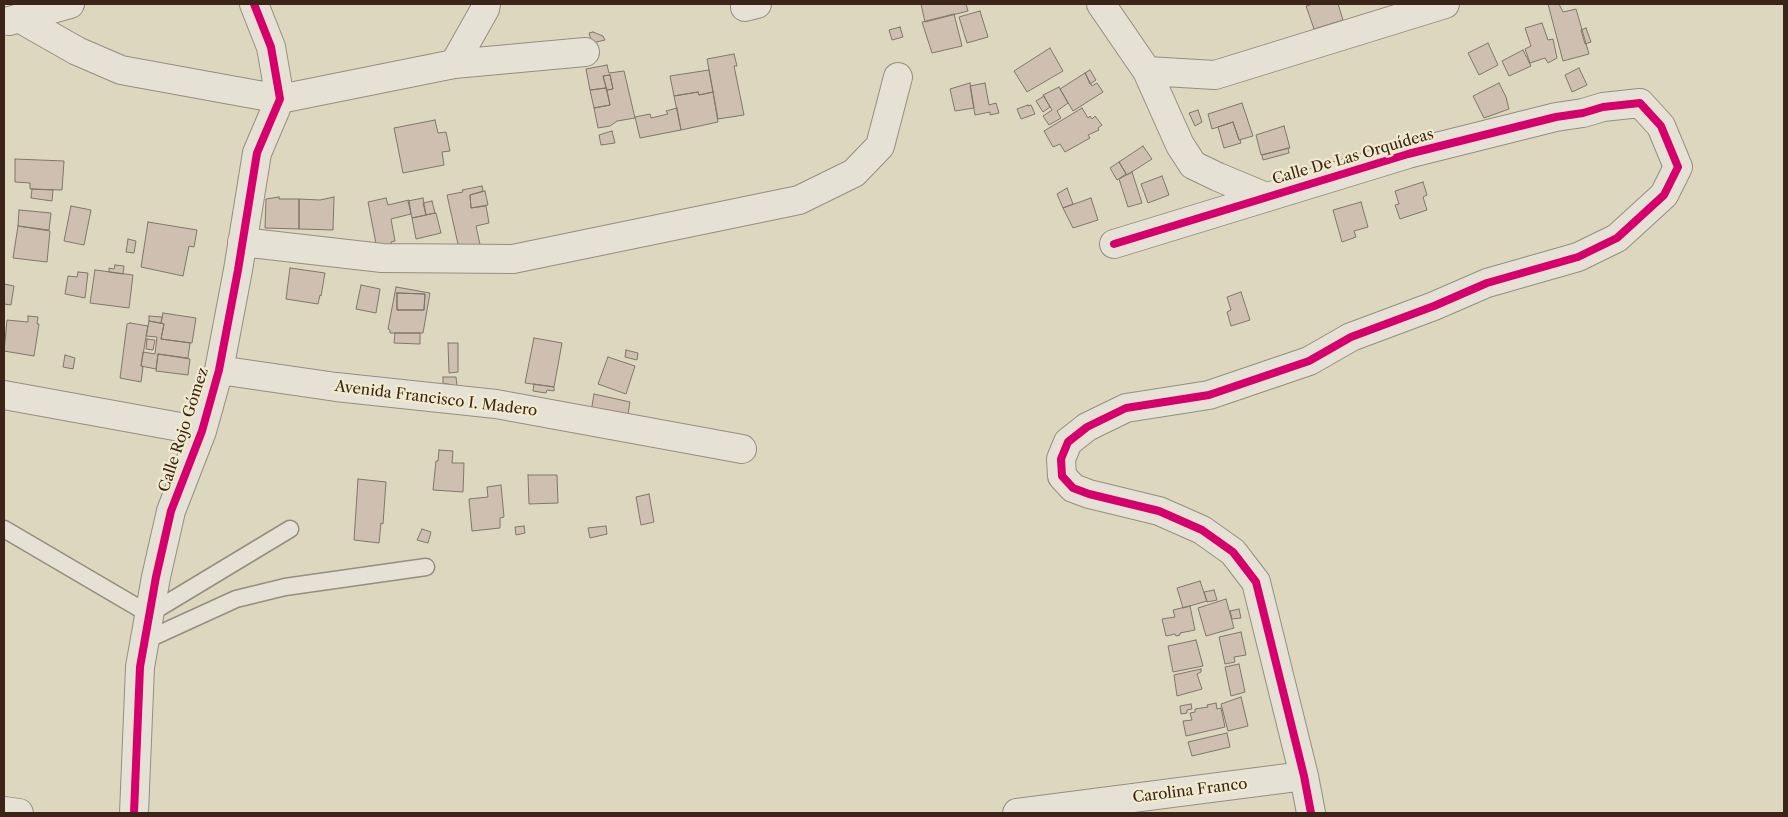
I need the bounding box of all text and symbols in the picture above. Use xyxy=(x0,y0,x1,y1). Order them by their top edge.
street label: Calle De Las Orquídeas xyxy=(1270,125,1436,189)
street label: Calle Rojo Gómez xyxy=(155,366,213,494)
street label: Avenida Francisco I. Madero xyxy=(334,378,538,420)
street label: Carolina Franco xyxy=(1132,775,1248,807)

